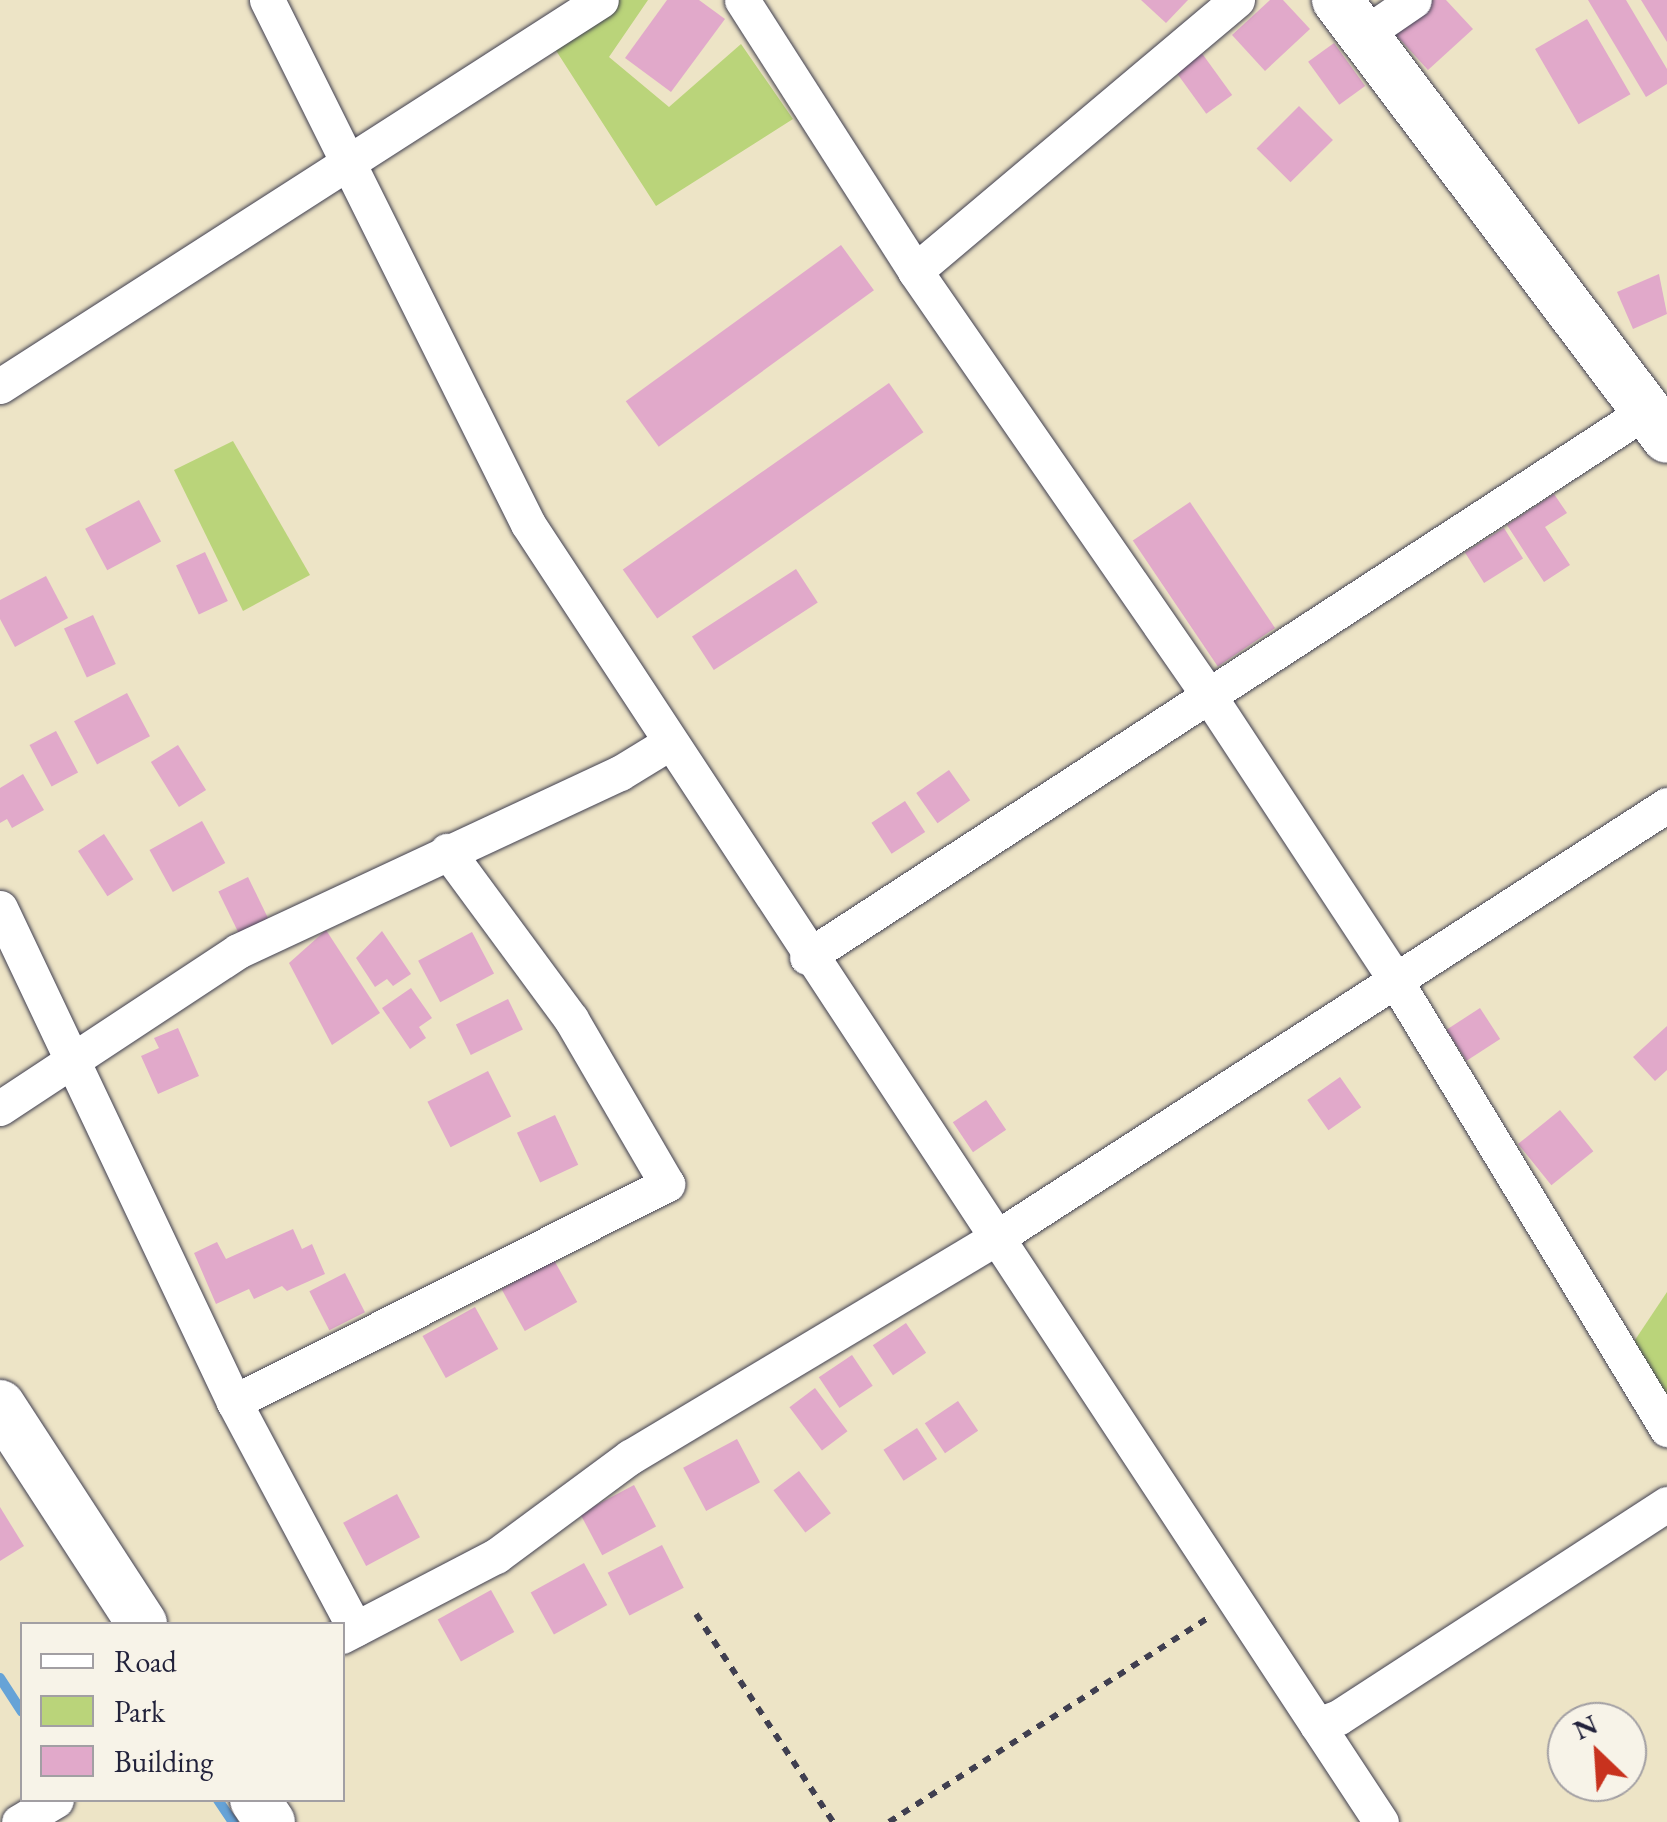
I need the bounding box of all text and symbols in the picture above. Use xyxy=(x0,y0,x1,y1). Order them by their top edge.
legend xyxy=(20,1622,345,1802)
text: Road xyxy=(114,1642,177,1681)
text: Park xyxy=(114,1692,165,1731)
north arrow xyxy=(1547,1702,1647,1802)
text: N xyxy=(1567,1706,1603,1748)
text: Building xyxy=(114,1742,213,1781)

